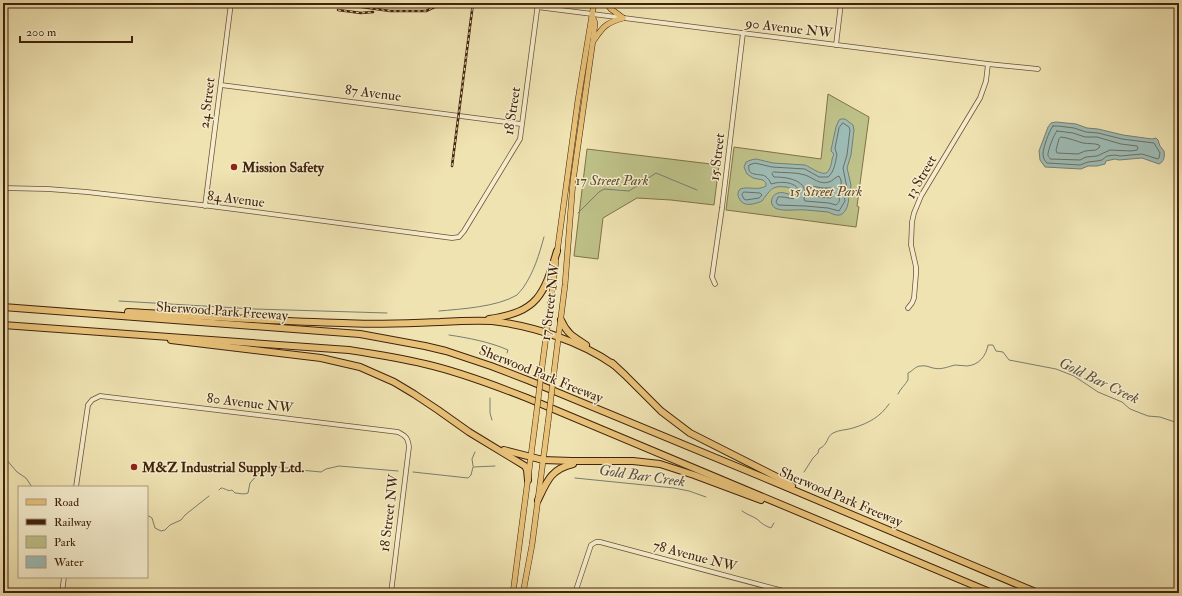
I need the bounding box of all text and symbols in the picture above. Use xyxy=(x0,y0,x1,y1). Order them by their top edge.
street label: 90 Avenue NW xyxy=(744,14,834,42)
scale bar xyxy=(20,18,132,44)
text: 200 m xyxy=(26,25,57,40)
street label: 24 Street xyxy=(195,76,219,130)
street label: 87 Avenue xyxy=(344,81,402,105)
street label: 18 Street xyxy=(500,85,524,136)
street label: 15 Street xyxy=(706,132,728,182)
street label: 13 Street xyxy=(902,152,940,202)
place label: Mission Safety xyxy=(241,159,325,177)
marker: Mission Safety xyxy=(229,162,239,172)
park label: 17 Street Park xyxy=(575,172,649,189)
park label: 15 Street Park xyxy=(790,183,863,200)
street label: 84 Avenue xyxy=(206,187,266,211)
street label: 17 Street NW xyxy=(537,262,563,342)
street label: Sherwood Park Freeway xyxy=(155,298,289,325)
street label: Sherwood Park Freeway xyxy=(476,341,606,408)
water label: Gold Bar Creek xyxy=(1056,353,1142,409)
street label: 80 Avenue NW xyxy=(206,389,295,417)
place label: M&Z Industrial Supply Ltd. xyxy=(141,459,304,477)
water label: Gold Bar Creek xyxy=(598,461,686,491)
marker: M&Z Industrial Supply Ltd. xyxy=(129,462,139,472)
street label: Sherwood Park Freeway xyxy=(776,463,906,532)
street label: 18 Street NW xyxy=(376,473,402,553)
legend xyxy=(18,486,148,578)
text: Road xyxy=(54,495,79,510)
text: Railway xyxy=(54,515,92,530)
text: Park xyxy=(54,535,76,550)
street label: 78 Avenue NW xyxy=(651,537,740,576)
text: Water xyxy=(53,555,84,570)

